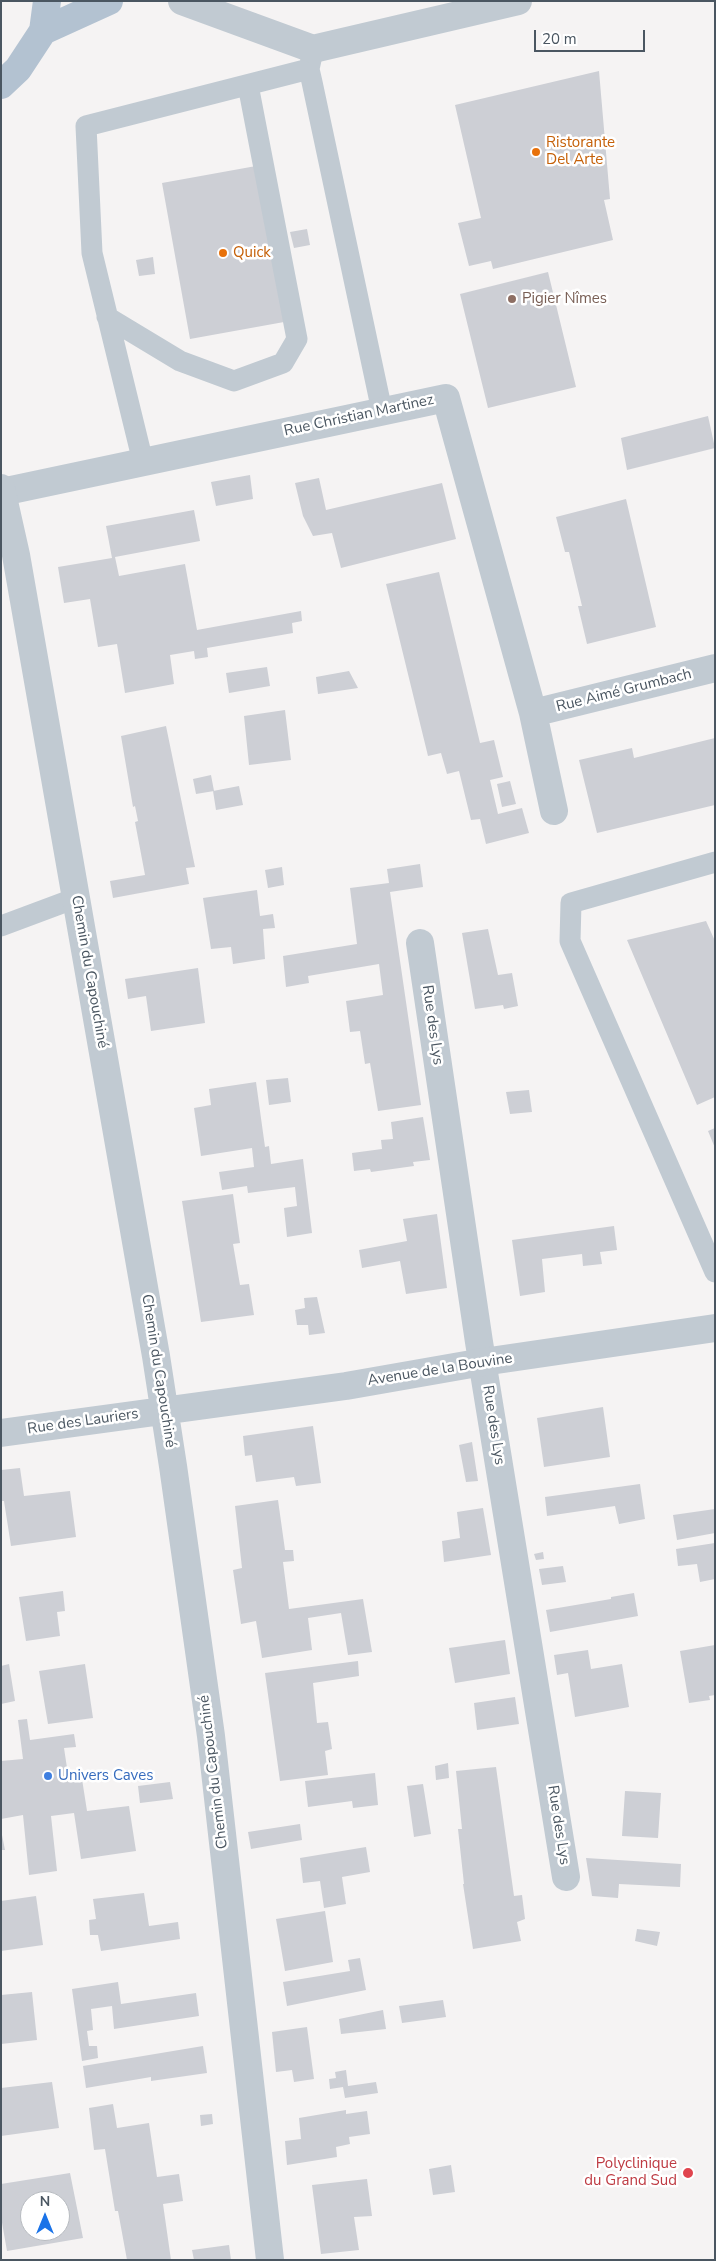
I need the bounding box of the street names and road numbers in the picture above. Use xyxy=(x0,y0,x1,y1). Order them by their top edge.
street label: Rue Christian Martinez xyxy=(282,391,436,441)
street label: Rue Aimé Grumbach xyxy=(554,665,694,717)
street label: Chemin du Capouchiné xyxy=(67,894,111,1050)
street label: Rue des Lys xyxy=(417,984,447,1066)
street label: Chemin du Capouchiné xyxy=(137,1293,179,1449)
street label: Avenue de la Bouvine xyxy=(366,1350,514,1390)
street label: Rue des Lys xyxy=(478,1384,508,1466)
street label: Rue des Lauriers xyxy=(26,1405,140,1439)
street label: Chemin du Capouchiné xyxy=(196,1694,232,1850)
street label: Rue des Lys xyxy=(543,1784,573,1866)

